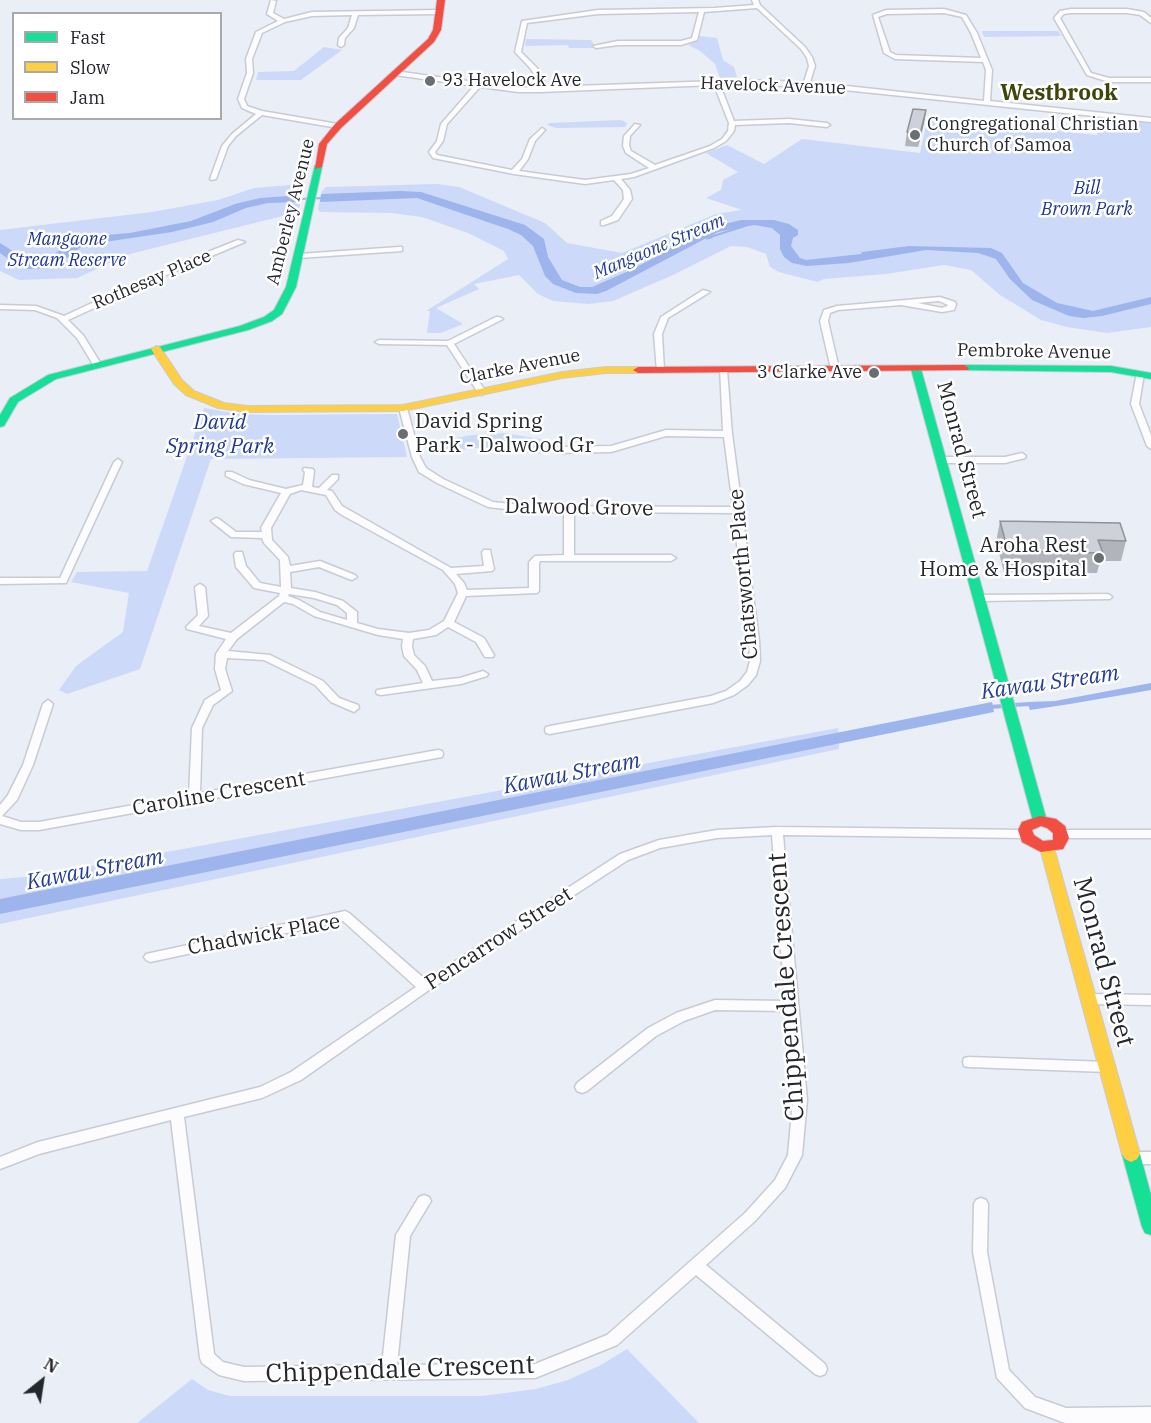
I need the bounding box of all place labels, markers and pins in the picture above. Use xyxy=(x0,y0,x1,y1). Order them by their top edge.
place label: 93 Havelock Ave xyxy=(442,70,581,92)
marker: 93 Havelock Ave xyxy=(423,74,437,88)
place label: Congregational Christian Church of Samoa xyxy=(927,114,1139,156)
marker: Congregational Christian Church of Samoa xyxy=(908,128,922,142)
place label: 3 Clarke Ave xyxy=(757,362,862,384)
marker: 3 Clarke Ave xyxy=(867,366,881,380)
place label: David Spring Park - Dalwood Gr xyxy=(415,409,594,459)
marker: David Spring Park - Dalwood Gr xyxy=(396,427,410,441)
place label: Aroha Rest Home & Hospital xyxy=(919,533,1087,583)
marker: Aroha Rest Home & Hospital xyxy=(1092,551,1106,565)

